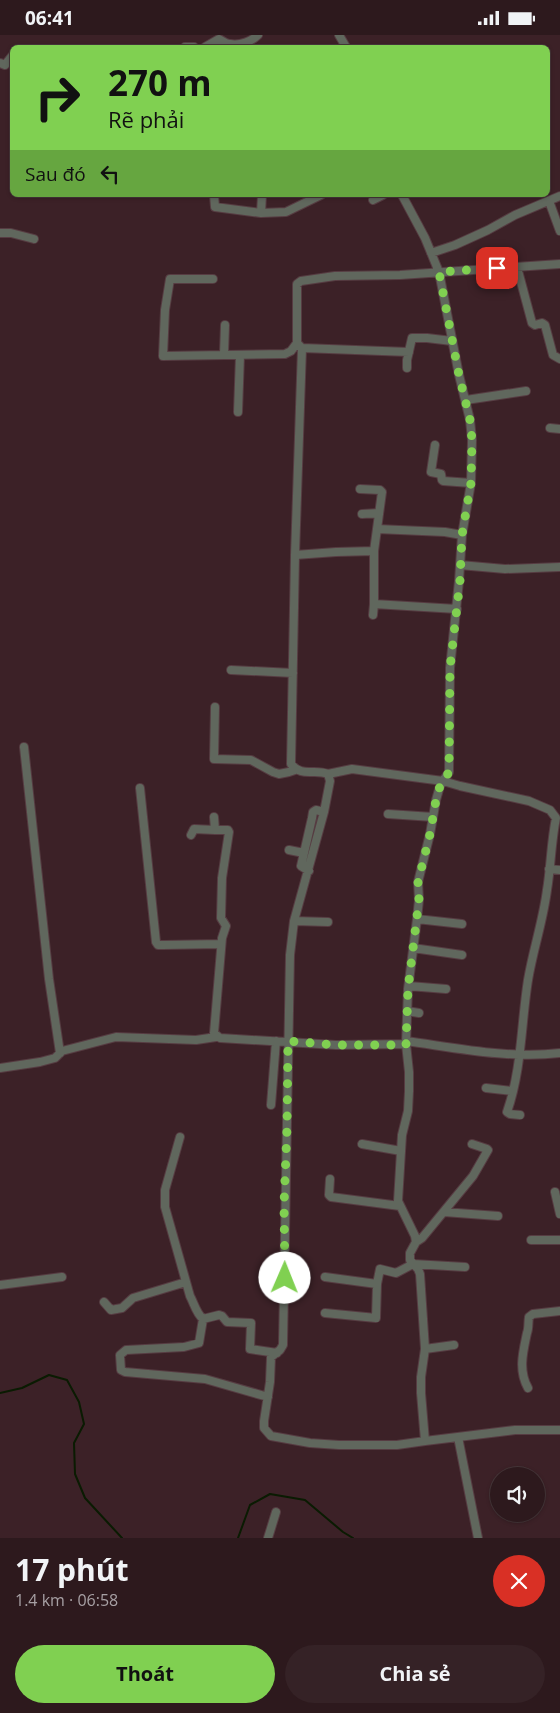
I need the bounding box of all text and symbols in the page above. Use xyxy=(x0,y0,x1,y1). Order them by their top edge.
text: 06:41 xyxy=(25,5,74,31)
text: 270 m xyxy=(108,59,212,106)
icon: right xyxy=(25,65,90,130)
text: Rẽ phải xyxy=(108,104,184,134)
icon: left xyxy=(96,160,124,188)
text: Sau đó xyxy=(25,161,86,187)
pin xyxy=(476,247,518,289)
icon: arrive xyxy=(483,254,511,282)
position arrow xyxy=(258,1251,310,1303)
map controls xyxy=(490,1467,545,1522)
button: sound xyxy=(490,1467,545,1522)
text: 17 phút xyxy=(15,1549,129,1590)
button: close xyxy=(493,1555,545,1607)
text: 1.4 km · 06:58 xyxy=(15,1589,118,1611)
button: Thoát xyxy=(15,1645,275,1703)
button: Chia sẻ xyxy=(285,1645,545,1703)

